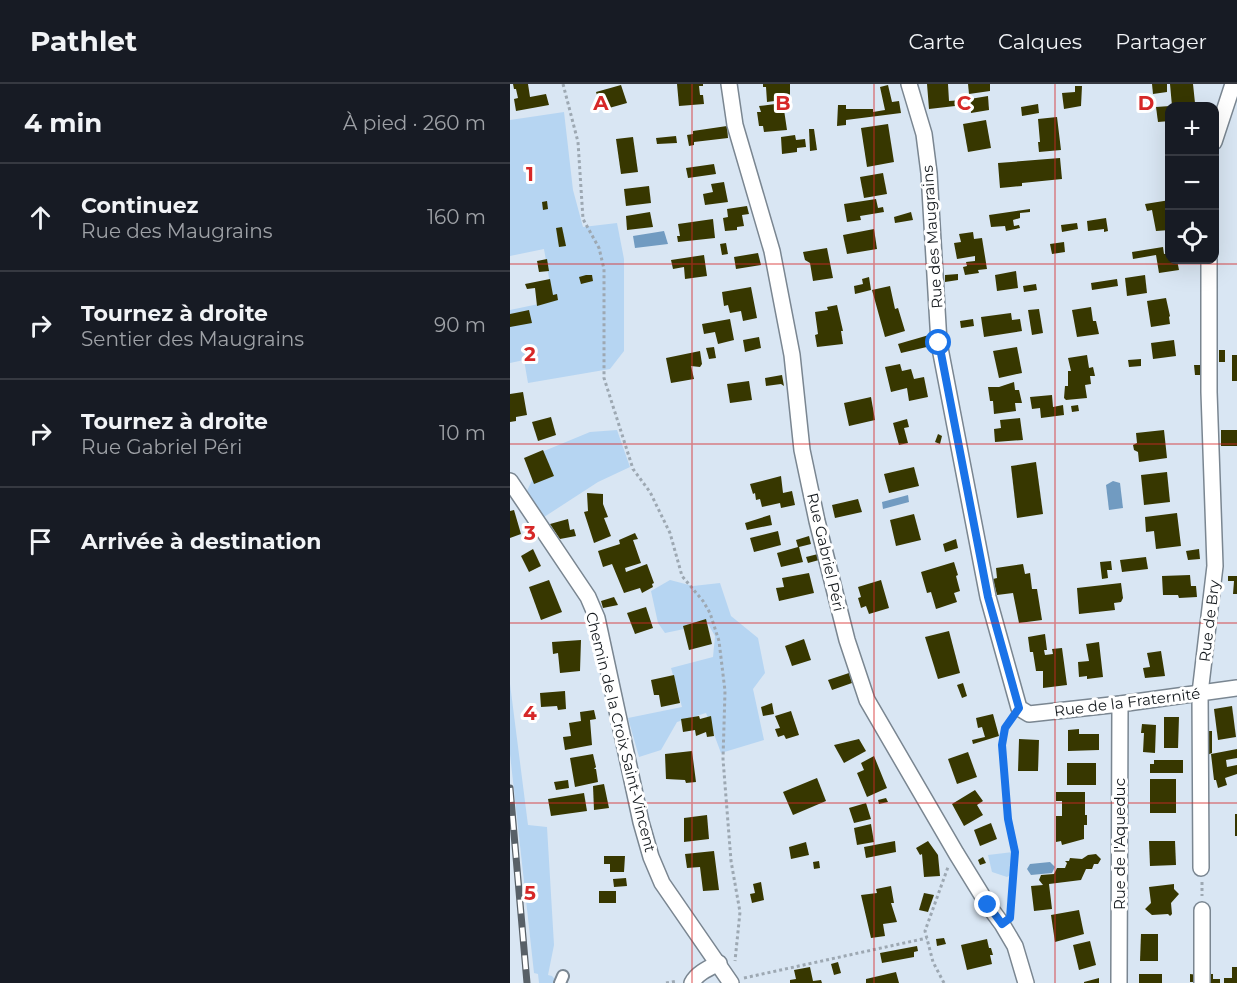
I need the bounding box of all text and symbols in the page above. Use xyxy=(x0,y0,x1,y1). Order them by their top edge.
text: Pathlet xyxy=(30,24,137,58)
text: Carte xyxy=(908,29,965,54)
text: Calques xyxy=(998,29,1082,54)
text: Partager xyxy=(1115,29,1207,54)
text: A xyxy=(592,91,609,115)
text: B xyxy=(775,91,791,115)
text: C xyxy=(957,91,972,115)
text: D xyxy=(1138,91,1154,115)
map controls xyxy=(1165,102,1219,264)
button: + xyxy=(1165,102,1219,156)
text: 4 min xyxy=(24,107,102,139)
text: À pied · 260 m xyxy=(343,111,486,135)
button: − xyxy=(1165,156,1219,210)
text: 1 xyxy=(526,162,534,186)
street label: Rue des Maugrains xyxy=(918,165,946,309)
text: Continuez xyxy=(81,192,198,219)
icon: ahead xyxy=(24,201,57,234)
text: 160 m xyxy=(427,205,486,229)
button: locate xyxy=(1165,210,1219,264)
text: Rue des Maugrains xyxy=(81,219,273,243)
text: Tournez à droite xyxy=(81,300,268,327)
icon: right xyxy=(24,309,57,342)
text: 90 m xyxy=(434,313,486,337)
text: Sentier des Maugrains xyxy=(81,327,304,351)
route start xyxy=(925,329,951,355)
text: 2 xyxy=(524,342,536,366)
text: Tournez à droite xyxy=(81,408,268,435)
icon: right xyxy=(24,417,57,450)
text: 10 m xyxy=(439,421,486,445)
text: Rue Gabriel Péri xyxy=(81,435,242,459)
street label: Rue Gabriel Péri xyxy=(803,491,849,613)
text: 3 xyxy=(523,521,536,545)
icon: arrive xyxy=(24,525,57,558)
text: Arrivée à destination xyxy=(81,528,321,555)
street label: Rue de Bry xyxy=(1195,578,1224,663)
street label: Chemin de la Croix Saint-Vincent xyxy=(582,610,660,854)
street label: Rue de la Fraternité xyxy=(1053,684,1201,720)
text: 4 xyxy=(523,701,537,725)
street label: Rue de l'Aqueduc xyxy=(1110,778,1129,910)
text: 5 xyxy=(524,881,536,905)
route end xyxy=(974,891,1000,917)

